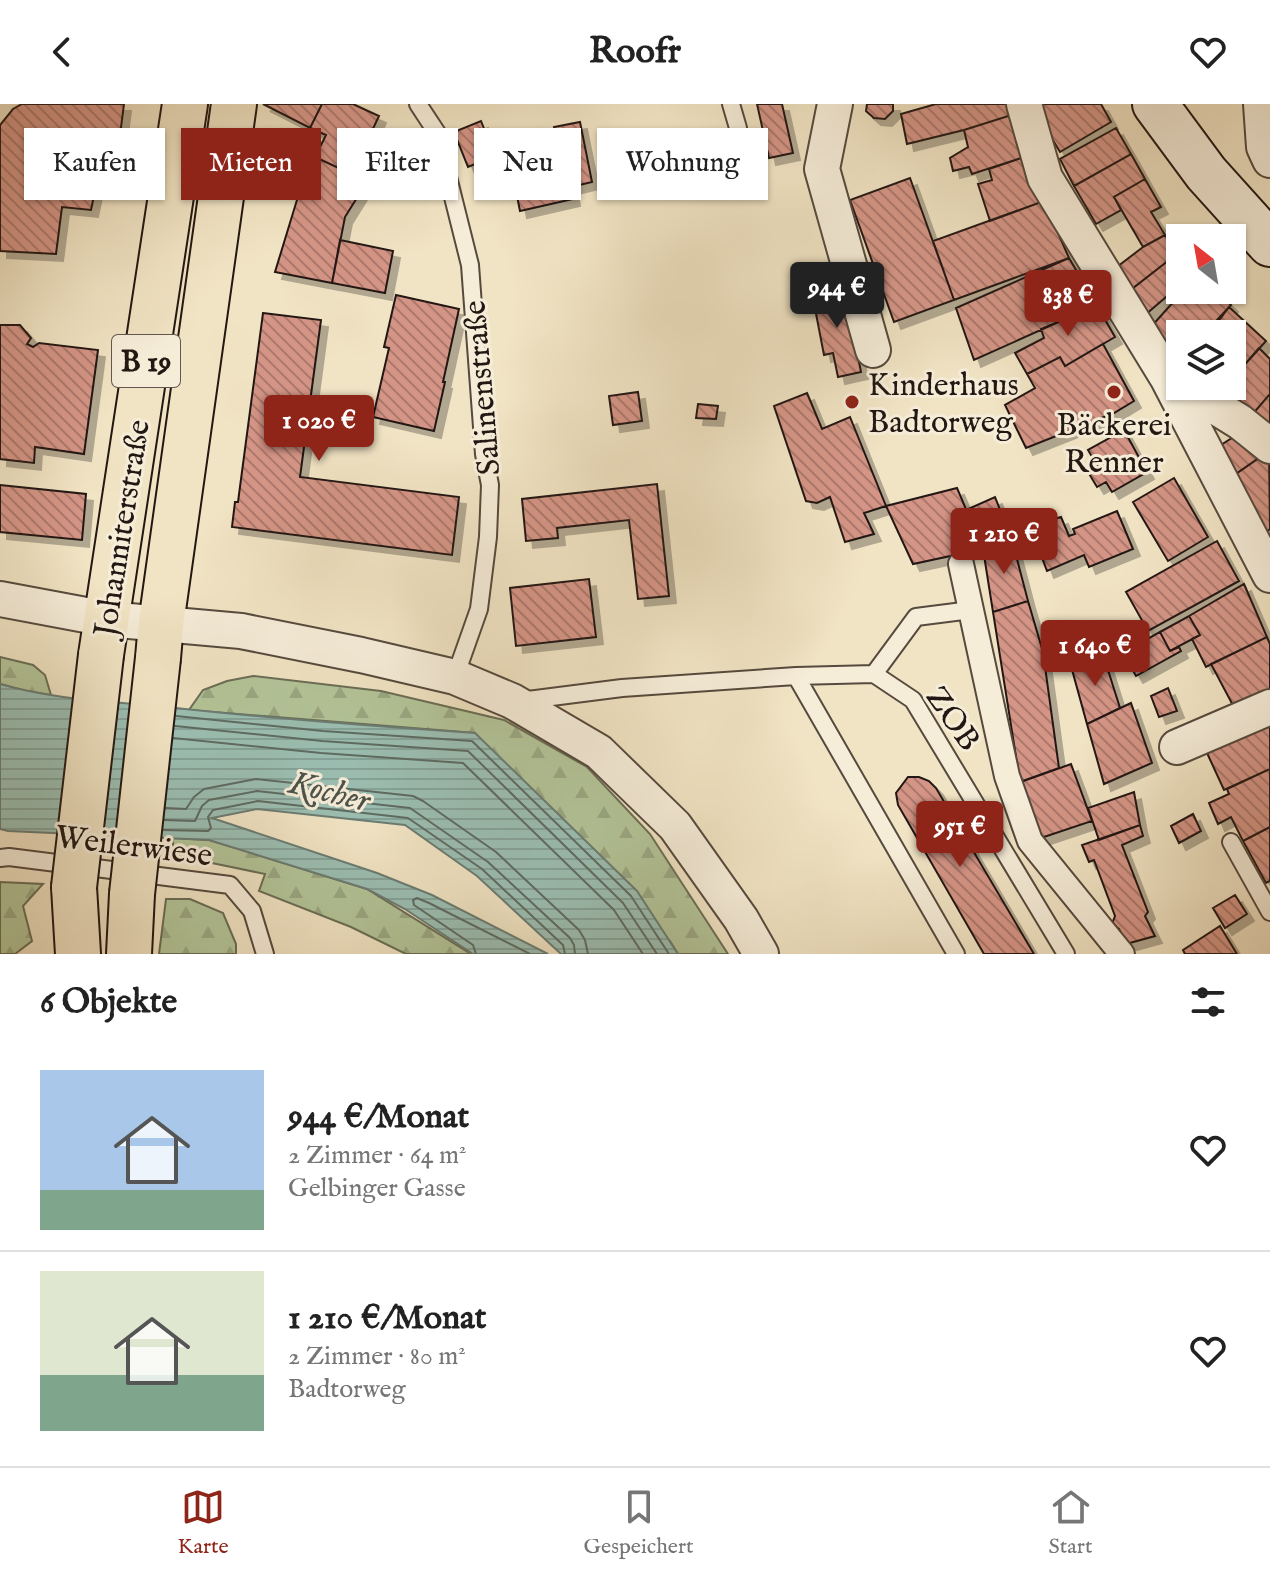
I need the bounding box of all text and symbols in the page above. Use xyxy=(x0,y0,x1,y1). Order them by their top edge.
text: Roofr xyxy=(589,29,681,75)
icon: back xyxy=(40,30,84,74)
icon: heart xyxy=(1186,30,1230,74)
chip: Kaufen xyxy=(24,128,165,200)
chip: Mieten xyxy=(181,128,321,200)
chip: Filter xyxy=(337,128,458,200)
chip: Neu xyxy=(474,128,581,200)
chip: Wohnung xyxy=(597,128,768,200)
north arrow xyxy=(1166,224,1246,304)
map controls xyxy=(1166,224,1246,400)
pin: 944 € xyxy=(781,262,893,330)
pin: 838 € xyxy=(1012,270,1124,338)
text: 944 € xyxy=(808,271,866,304)
text: 838 € xyxy=(1042,279,1094,312)
street label: Salinenstraße xyxy=(455,299,512,477)
button: layers xyxy=(1166,320,1246,400)
road number: B 19 xyxy=(112,335,180,387)
place label: Kinderhaus Badtorweg xyxy=(868,366,1019,444)
marker: Bäckerei Renner xyxy=(1105,383,1123,401)
marker: Kinderhaus Badtorweg xyxy=(843,393,861,411)
pin: 1 020 € xyxy=(245,395,393,463)
text: 1 020 € xyxy=(282,404,356,437)
place label: Bäckerei Renner xyxy=(1056,406,1172,484)
street label: Johanniterstraße xyxy=(86,417,161,643)
pin: 1 210 € xyxy=(930,508,1078,576)
text: 1 210 € xyxy=(969,517,1039,550)
pin: 1 640 € xyxy=(1021,620,1169,688)
text: 1 640 € xyxy=(1059,629,1131,662)
street label: ZOB xyxy=(915,679,989,760)
water label: Kocher xyxy=(284,761,376,824)
pin: 951 € xyxy=(904,801,1016,869)
text: 951 € xyxy=(934,810,986,843)
street label: Weilerwiese xyxy=(53,818,214,877)
icon: filters xyxy=(1186,980,1230,1024)
text: 6 Objekte xyxy=(40,981,177,1024)
text: 944 €/Monat xyxy=(288,1096,469,1139)
icon: home xyxy=(104,1102,200,1198)
icon: heart xyxy=(1186,1128,1230,1172)
text: 2 Zimmer · 64 m² xyxy=(288,1139,466,1172)
text: Gelbinger Gasse xyxy=(288,1172,466,1205)
text: 1 210 €/Monat xyxy=(288,1297,486,1340)
icon: home xyxy=(104,1303,200,1399)
icon: heart xyxy=(1186,1329,1230,1373)
text: 2 Zimmer · 80 m² xyxy=(288,1340,466,1373)
text: Badtorweg xyxy=(288,1373,406,1406)
tab: Karte xyxy=(177,1485,229,1561)
tab: Gespeichert xyxy=(584,1485,694,1561)
tab: Start xyxy=(1049,1485,1093,1561)

